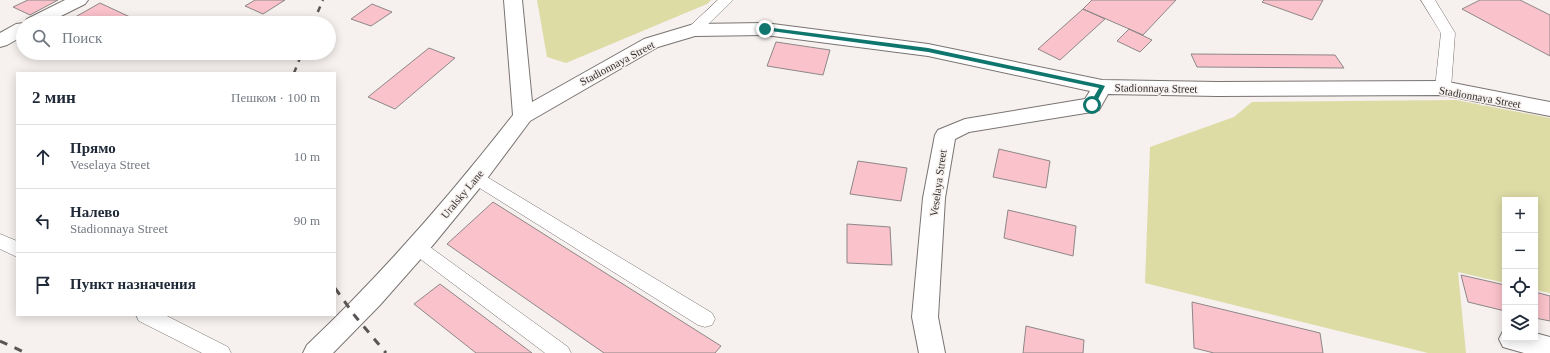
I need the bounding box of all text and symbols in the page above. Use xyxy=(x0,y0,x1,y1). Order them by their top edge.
search box xyxy=(16,16,336,60)
route end xyxy=(756,20,774,38)
icon: search xyxy=(30,27,52,49)
text: Поиск xyxy=(62,30,102,46)
street label: Stadionnaya Street xyxy=(578,38,656,88)
street label: Stadionnaya Street xyxy=(1115,81,1197,95)
street label: Stadionnaya Street xyxy=(1438,84,1522,110)
text: 2 мин xyxy=(32,88,76,107)
text: Пешком · 100 m xyxy=(231,90,320,105)
route start xyxy=(1083,96,1101,114)
text: Прямо xyxy=(70,140,116,156)
icon: ahead xyxy=(32,146,54,168)
text: 10 m xyxy=(294,149,320,164)
street label: Veselaya Street xyxy=(927,149,949,217)
text: Veselaya Street xyxy=(70,157,150,172)
street label: Uralsky Lane xyxy=(438,167,486,221)
map controls xyxy=(1502,197,1538,341)
button: + xyxy=(1502,197,1538,233)
text: Налево xyxy=(70,204,120,220)
icon: left xyxy=(32,210,54,232)
text: 90 m xyxy=(294,213,320,228)
text: Stadionnaya Street xyxy=(70,221,168,236)
button: − xyxy=(1502,233,1538,269)
button: locate xyxy=(1502,269,1538,305)
icon: arrive xyxy=(32,274,54,296)
text: Пункт назначения xyxy=(70,276,196,292)
button: layers xyxy=(1502,305,1538,341)

